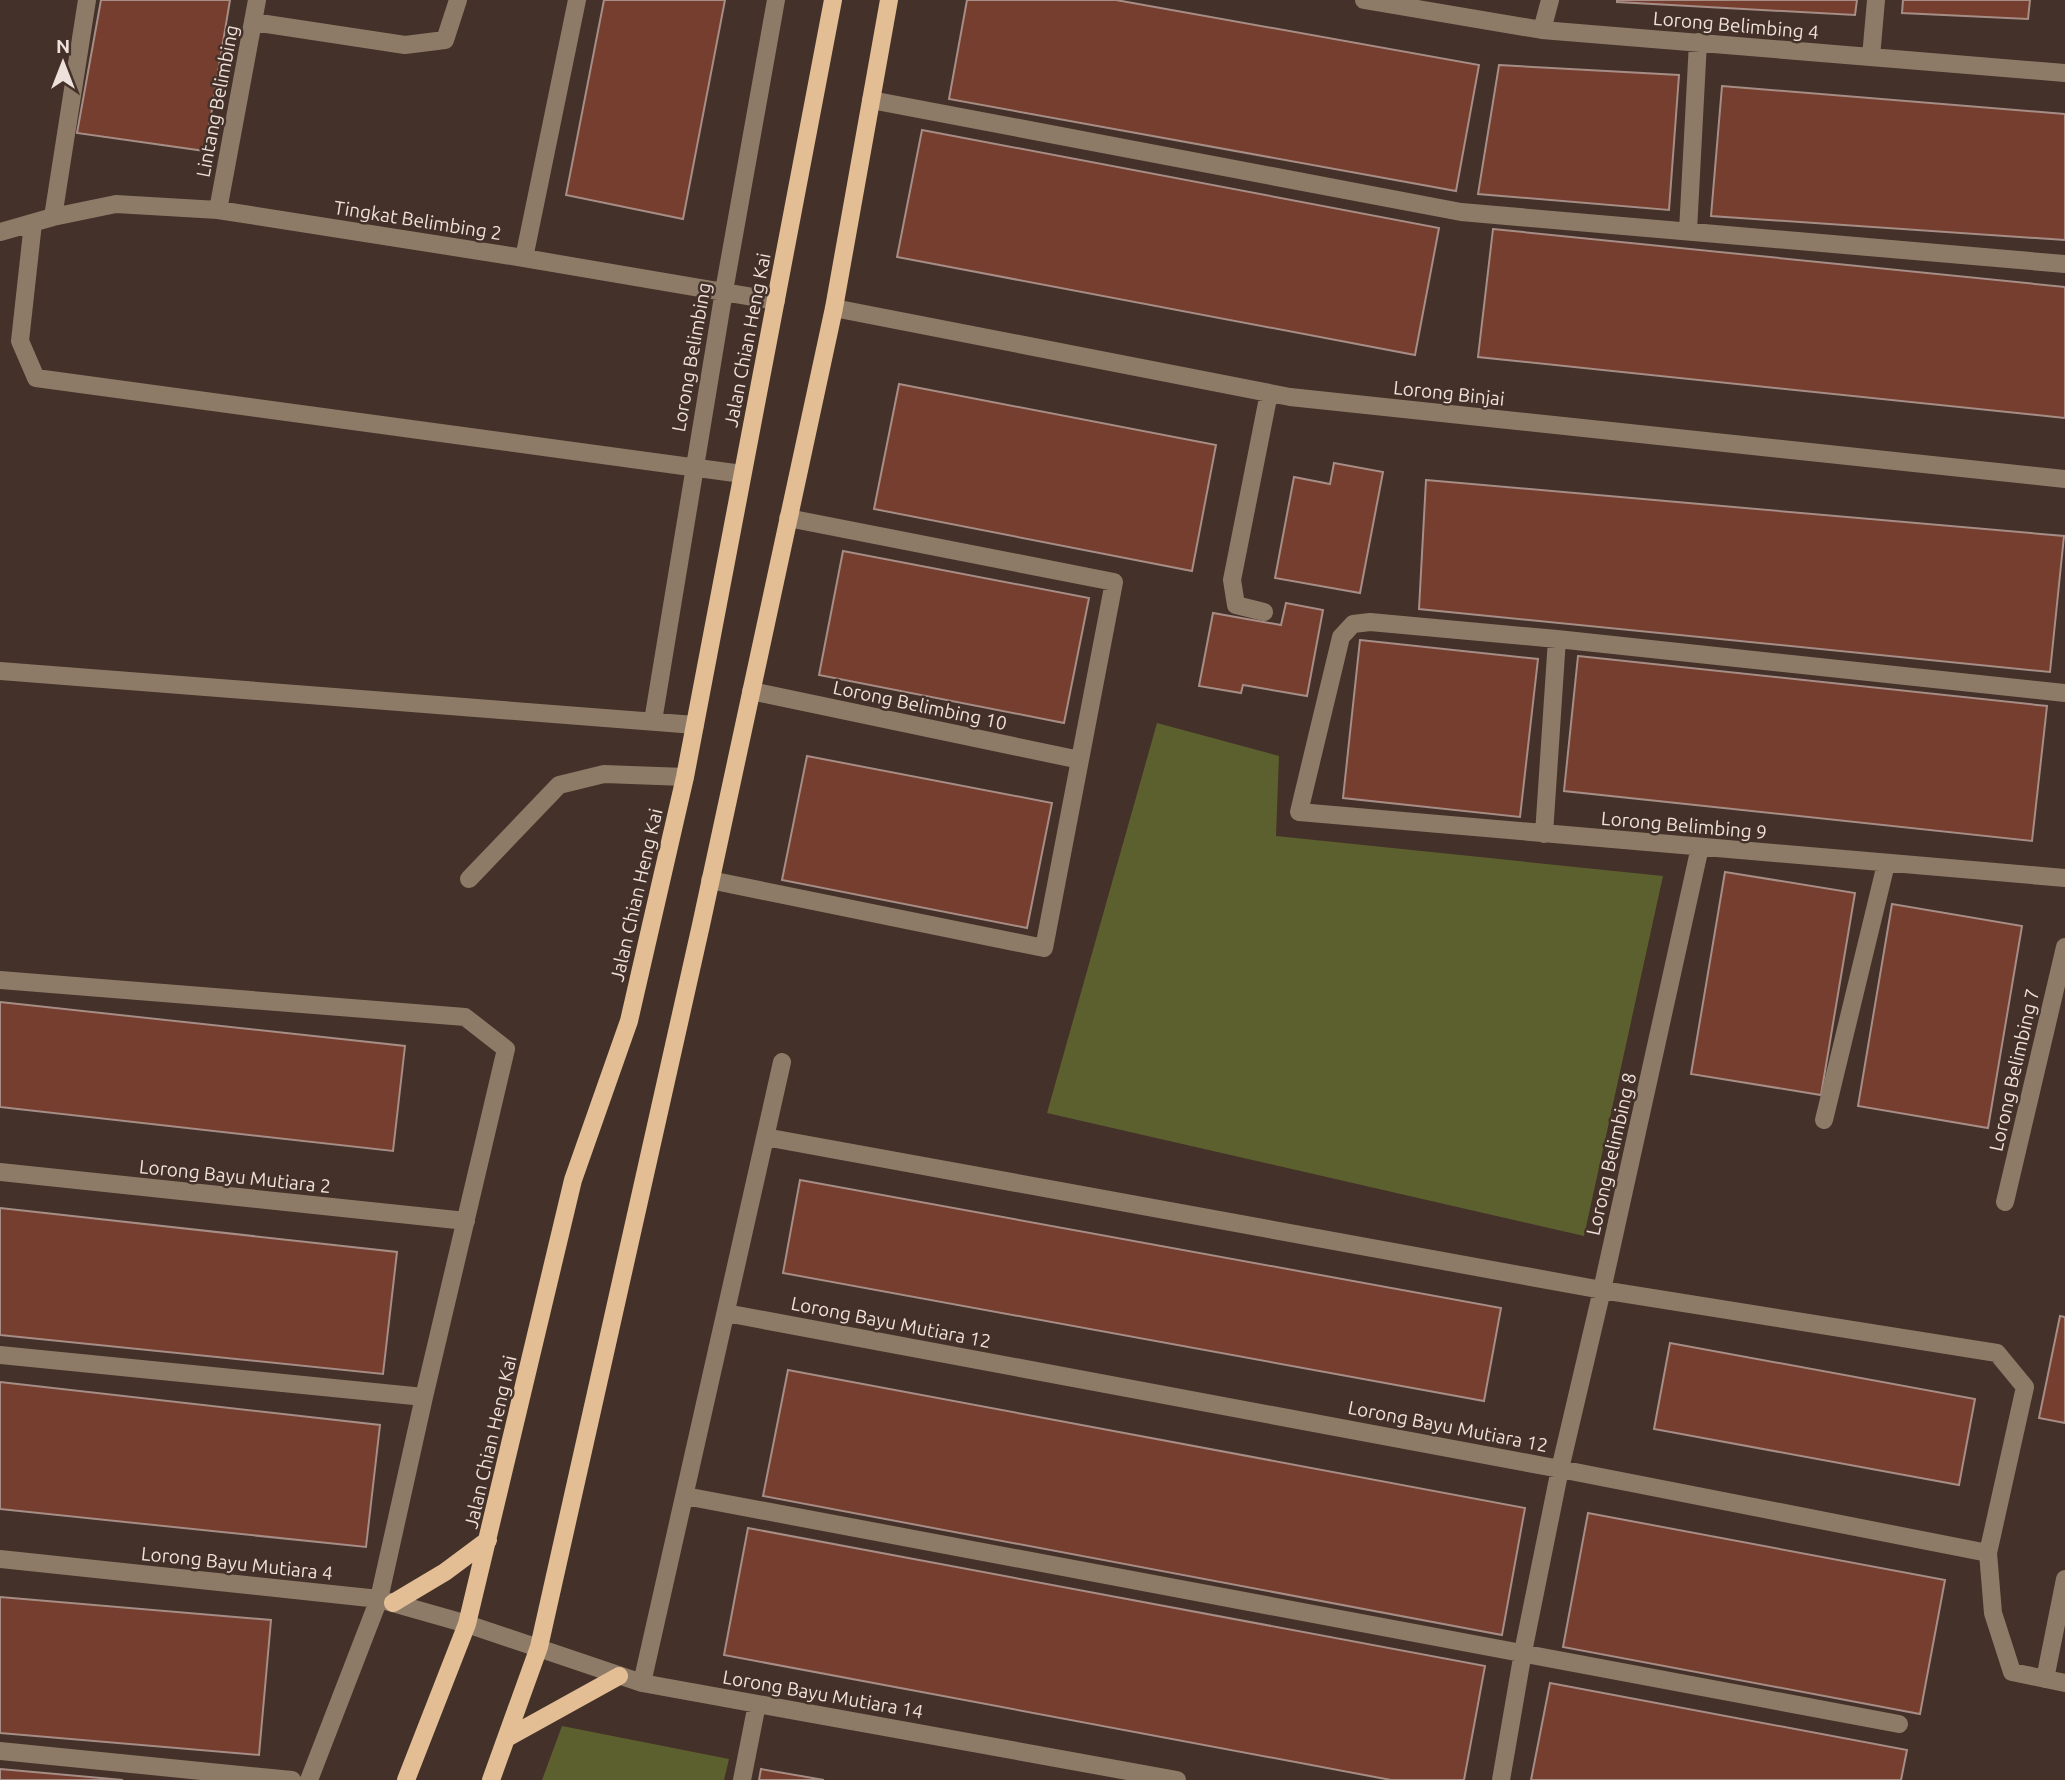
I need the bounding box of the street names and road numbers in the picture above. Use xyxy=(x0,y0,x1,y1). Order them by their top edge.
street label: Lorong Belimbing 4 xyxy=(1652,7,1820,43)
street label: Lintang Belimbing xyxy=(191,23,243,179)
street label: Tingkat Belimbing 2 xyxy=(332,196,504,244)
street label: Jalan Chian Heng Kai xyxy=(719,251,775,429)
street label: Lorong Belimbing xyxy=(667,281,715,433)
street label: Lorong Binjai xyxy=(1392,376,1506,410)
street label: Lorong Belimbing 10 xyxy=(831,676,1009,734)
street label: Jalan Chian Heng Kai xyxy=(605,806,667,984)
street label: Lorong Belimbing 9 xyxy=(1600,807,1768,843)
street label: Lorong Belimbing 7 xyxy=(1985,986,2043,1154)
street label: Lorong Belimbing 8 xyxy=(1582,1070,1640,1238)
street label: Lorong Bayu Mutiara 2 xyxy=(138,1155,332,1197)
street label: Lorong Bayu Mutiara 12 xyxy=(789,1292,993,1352)
street label: Jalan Chian Heng Kai xyxy=(459,1353,521,1531)
street label: Lorong Bayu Mutiara 12 xyxy=(1346,1396,1550,1456)
street label: Lorong Bayu Mutiara 4 xyxy=(140,1542,334,1584)
street label: Lorong Bayu Mutiara 14 xyxy=(721,1666,925,1722)

